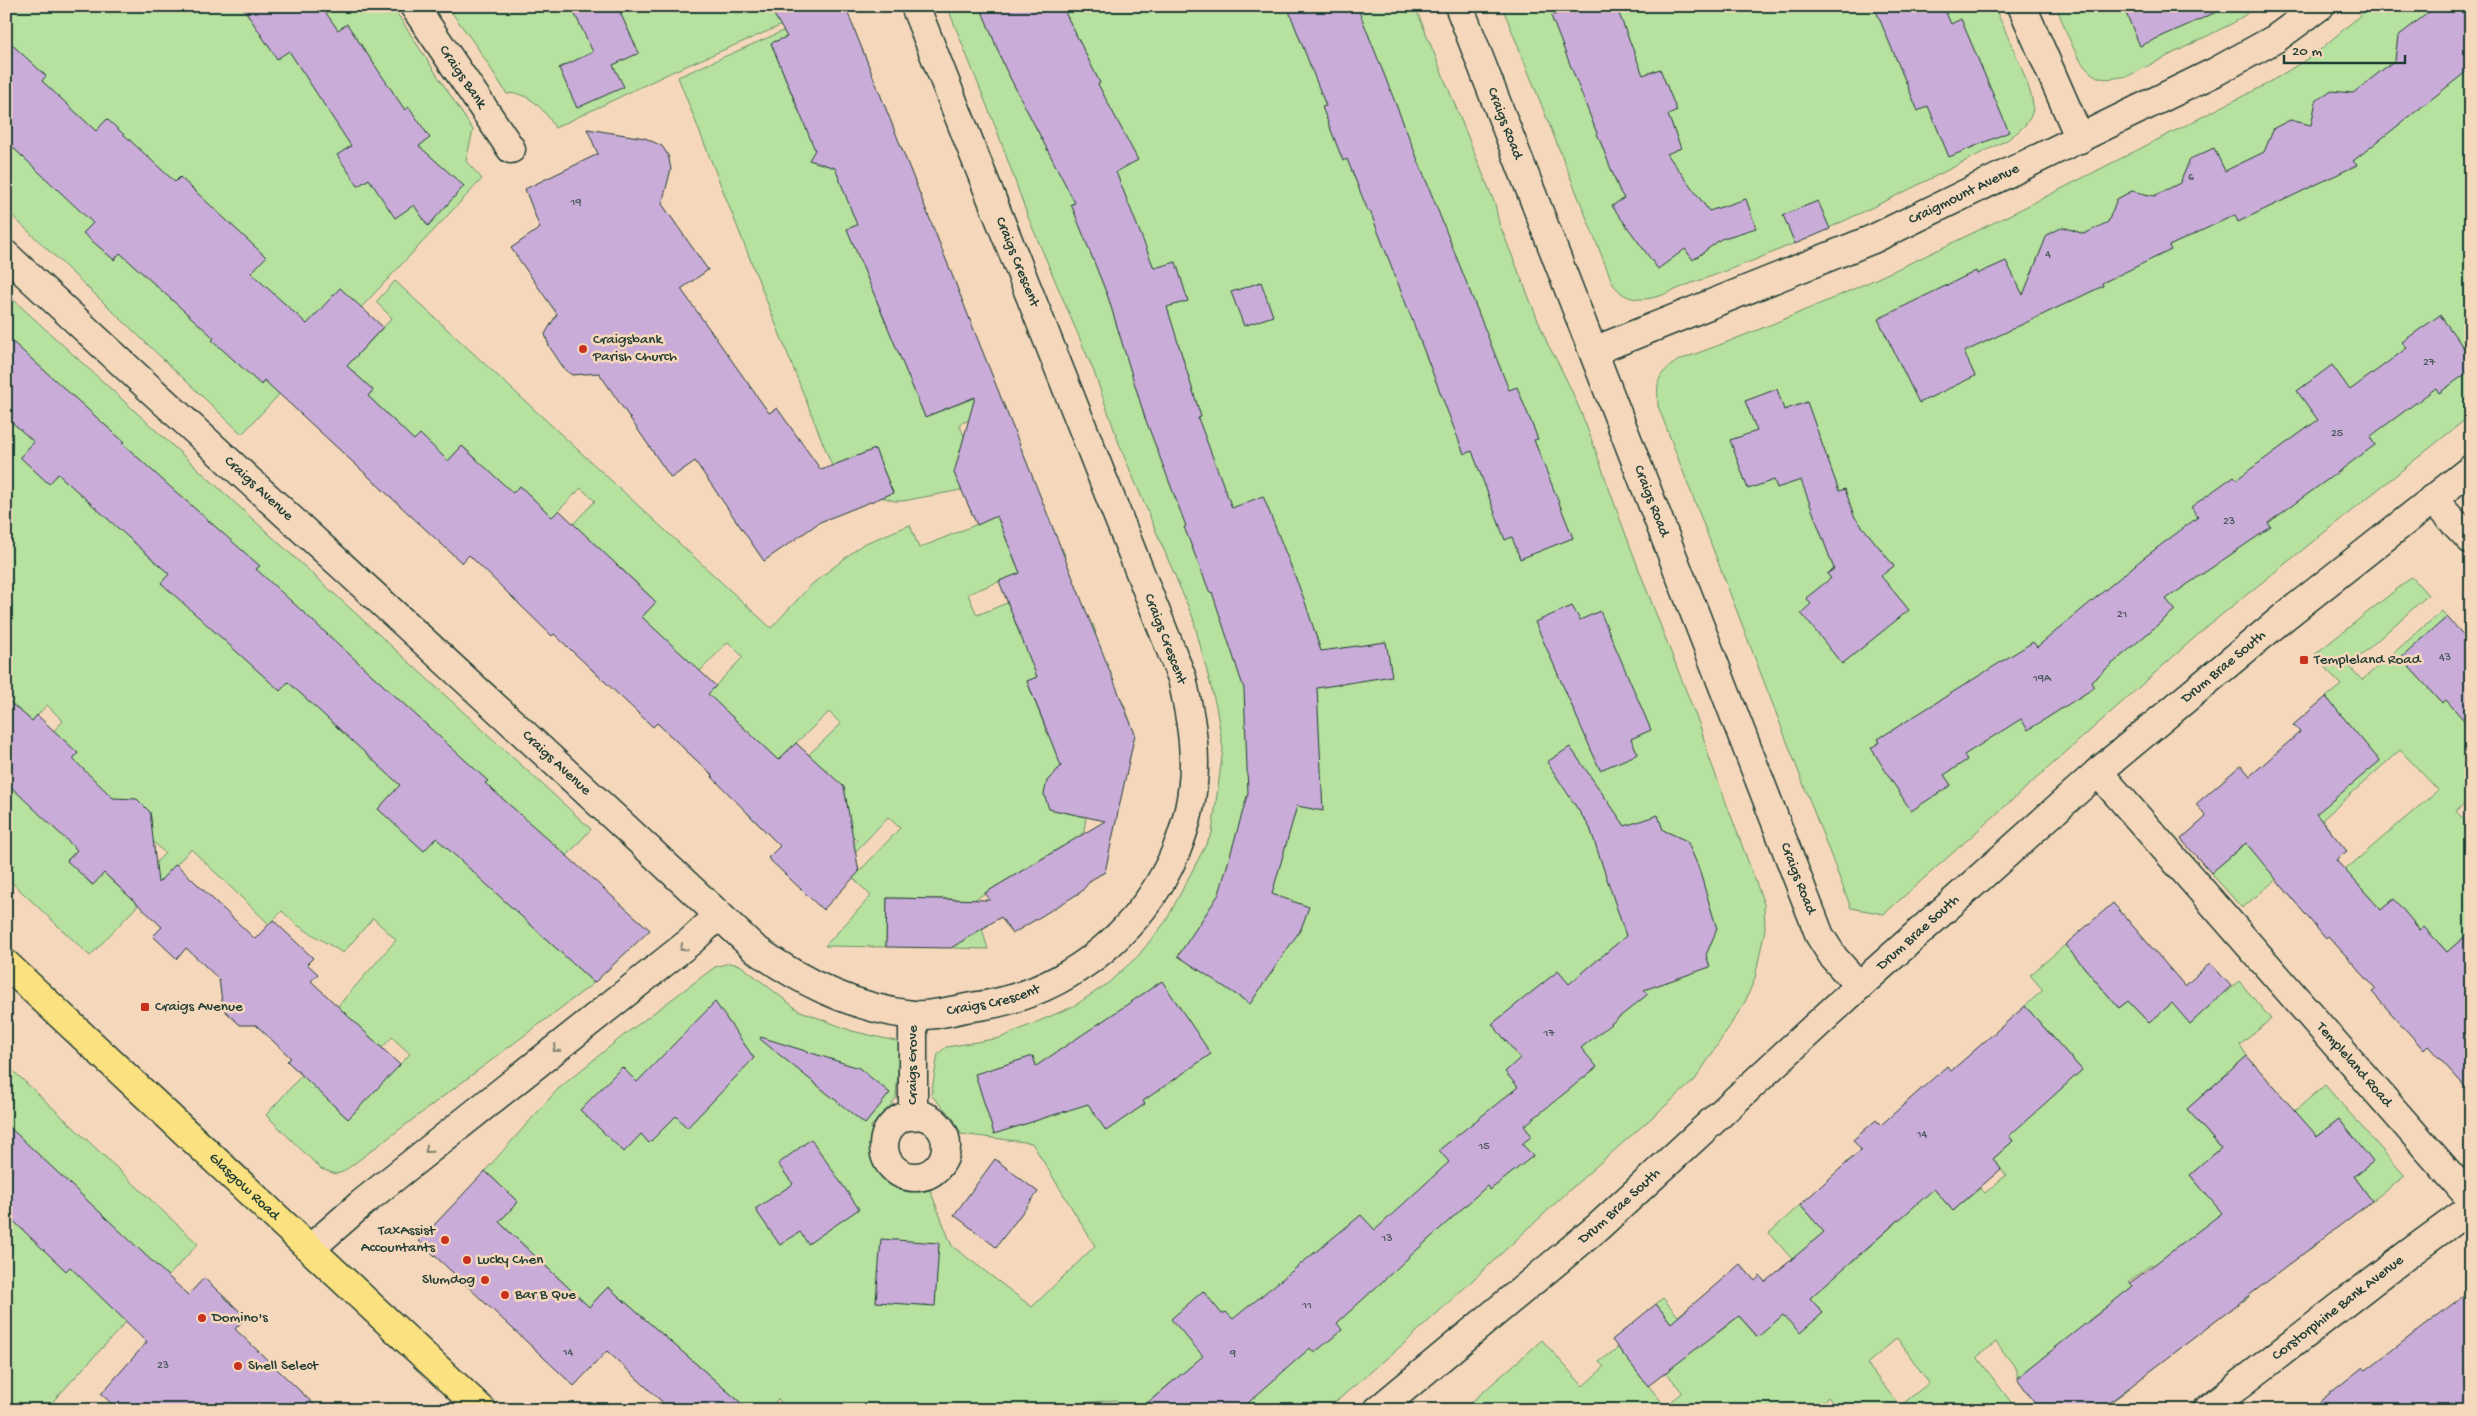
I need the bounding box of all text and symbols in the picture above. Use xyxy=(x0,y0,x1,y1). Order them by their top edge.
scale bar xyxy=(2284,32,2406,64)
street label: Craigs Bank xyxy=(434,42,491,113)
text: 20 m xyxy=(2292,43,2322,61)
street label: Craigs Road xyxy=(1483,85,1527,163)
street label: Craigmount Avenue xyxy=(1906,160,2023,229)
house number: 6 xyxy=(2188,171,2195,185)
house number: 19 xyxy=(570,196,581,210)
street label: Craigs Crescent xyxy=(991,214,1044,311)
house number: 4 xyxy=(2045,248,2051,262)
place label: Craigsbank Parish Church xyxy=(592,331,677,366)
marker: Craigsbank Parish Church xyxy=(577,343,589,355)
house number: 27 xyxy=(2423,356,2436,370)
house number: 25 xyxy=(2331,427,2343,441)
street label: Craigs Avenue xyxy=(220,452,297,525)
street label: Craigs Road xyxy=(1629,463,1674,541)
house number: 23 xyxy=(2223,515,2235,529)
street label: Craigs Crescent xyxy=(1139,591,1191,689)
house number: 21 xyxy=(2117,608,2128,622)
street label: Drum Brae South xyxy=(2177,627,2270,708)
place label: Templeland Road xyxy=(2313,651,2422,669)
house number: 43 xyxy=(2439,651,2451,665)
marker: Templeland Road xyxy=(2298,654,2310,666)
house number: 19A xyxy=(2032,672,2052,686)
street label: Craigs Avenue xyxy=(518,727,595,800)
street label: Craigs Road xyxy=(1776,840,1820,918)
street label: Drum Brae South xyxy=(1872,891,1963,975)
one-way arrow xyxy=(680,942,689,950)
street label: Craigs Crescent xyxy=(945,980,1044,1021)
place label: Craigs Avenue xyxy=(155,998,243,1016)
marker: Craigs Avenue xyxy=(139,1001,151,1013)
street label: Templeland Road xyxy=(2311,1018,2397,1112)
street label: Craigs Grove xyxy=(904,1025,922,1105)
house number: 17 xyxy=(1542,1027,1555,1041)
one-way arrow xyxy=(552,1043,561,1052)
house number: 14 xyxy=(1916,1128,1928,1142)
house number: 15 xyxy=(1477,1140,1490,1154)
one-way arrow xyxy=(425,1144,434,1153)
street label: Glasgow Road xyxy=(205,1149,284,1225)
street label: Drum Brae South xyxy=(1574,1165,1665,1249)
place label: TaxAssist Accountants xyxy=(361,1222,437,1257)
house number: 13 xyxy=(1380,1232,1393,1246)
marker: TaxAssist Accountants xyxy=(439,1234,451,1246)
place label: Lucky Chen xyxy=(477,1251,543,1269)
street label: Corstorphine Bank Avenue xyxy=(2269,1251,2408,1365)
marker: Lucky Chen xyxy=(461,1254,473,1266)
place label: Slumdog xyxy=(422,1271,475,1289)
marker: Slumdog xyxy=(479,1274,491,1286)
place label: Bar B Que xyxy=(514,1286,576,1304)
marker: Bar B Que xyxy=(499,1289,511,1301)
house number: 11 xyxy=(1301,1299,1312,1313)
place label: Domino's xyxy=(211,1309,268,1327)
marker: Domino's xyxy=(196,1312,208,1324)
house number: 14 xyxy=(562,1346,574,1360)
house number: 9 xyxy=(1229,1347,1236,1361)
place label: Shell Select xyxy=(248,1357,320,1375)
house number: 23 xyxy=(157,1359,169,1373)
marker: Shell Select xyxy=(232,1360,244,1372)

